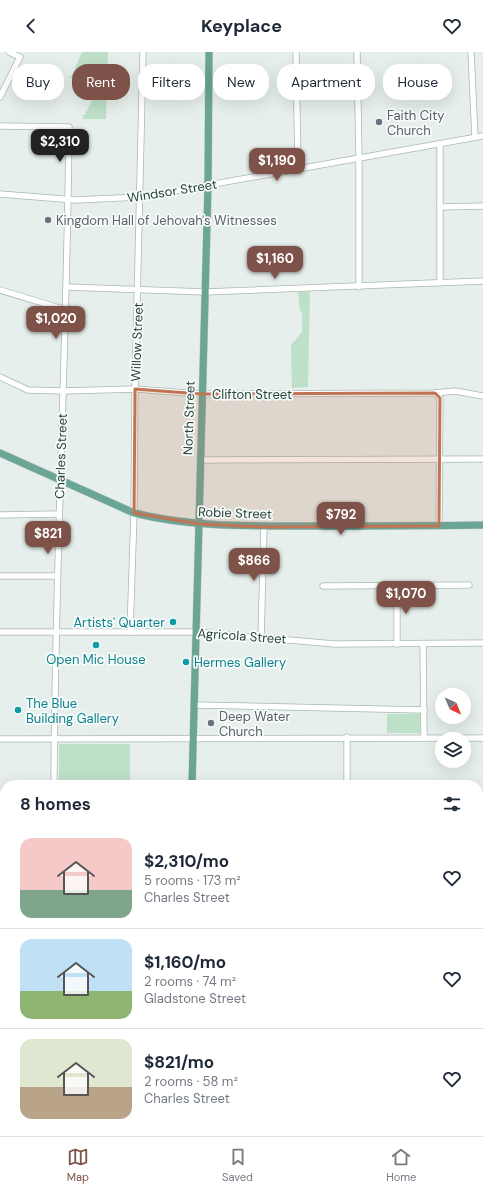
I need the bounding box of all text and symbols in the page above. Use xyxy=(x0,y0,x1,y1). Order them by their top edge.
text: Keyplace xyxy=(201,14,282,38)
icon: back xyxy=(20,15,42,37)
icon: heart xyxy=(441,15,463,37)
chip: Buy xyxy=(12,64,64,100)
chip: Rent xyxy=(72,64,130,100)
chip: Filters xyxy=(138,64,205,100)
chip: New xyxy=(213,64,269,100)
chip: Apartment xyxy=(277,64,375,100)
chip: House xyxy=(383,64,452,100)
place label: Faith City Church xyxy=(387,107,445,139)
marker: Faith City Church xyxy=(374,117,384,127)
pin: $2,310 xyxy=(27,129,93,163)
text: $2,310 xyxy=(40,133,80,150)
pin: $1,190 xyxy=(244,148,310,182)
text: $1,190 xyxy=(258,152,296,169)
street label: Windsor Street xyxy=(126,176,218,206)
place label: Kingdom Hall of Jehovah's Witnesses xyxy=(56,212,277,229)
marker: Kingdom Hall of Jehovah's Witnesses xyxy=(43,215,53,225)
pin: $1,160 xyxy=(242,246,308,280)
text: $1,160 xyxy=(256,250,294,267)
street label: Willow Street xyxy=(127,302,147,382)
pin: $1,020 xyxy=(23,306,89,340)
text: $1,020 xyxy=(35,310,77,327)
street label: North Street xyxy=(179,381,199,455)
street label: Clifton Street xyxy=(212,386,292,403)
street label: Charles Street xyxy=(51,413,71,499)
pin: $792 xyxy=(317,502,365,536)
street label: Robie Street xyxy=(198,503,272,523)
text: $792 xyxy=(326,506,356,523)
pin: $821 xyxy=(24,521,72,555)
text: $821 xyxy=(34,525,62,542)
pin: $866 xyxy=(230,548,278,582)
text: $866 xyxy=(238,552,270,569)
pin: $1,070 xyxy=(373,581,439,615)
text: $1,070 xyxy=(386,585,426,602)
place label: Artists' Quarter xyxy=(73,614,165,631)
marker: Artists' Quarter xyxy=(168,617,178,627)
street label: Agricola Street xyxy=(197,624,287,648)
marker: Open Mic House xyxy=(91,640,101,650)
place label: Open Mic House xyxy=(46,651,146,668)
place label: Hermes Gallery xyxy=(194,654,286,671)
marker: Hermes Gallery xyxy=(181,657,191,667)
north arrow xyxy=(435,688,471,724)
map controls xyxy=(435,688,471,768)
place label: The Blue Building Gallery xyxy=(26,695,119,727)
marker: The Blue Building Gallery xyxy=(13,705,23,715)
place label: Deep Water Church xyxy=(219,708,290,740)
marker: Deep Water Church xyxy=(206,718,216,728)
button: layers xyxy=(435,732,471,768)
text: 8 homes xyxy=(20,793,91,815)
icon: filters xyxy=(441,793,463,815)
text: $2,310/mo xyxy=(144,850,229,872)
icon: home xyxy=(52,854,100,902)
icon: heart xyxy=(441,867,463,889)
text: 5 rooms · 173 m² xyxy=(144,872,241,889)
text: Charles Street xyxy=(144,889,230,906)
text: $1,160/mo xyxy=(144,951,226,973)
icon: home xyxy=(52,955,100,1003)
icon: heart xyxy=(441,968,463,990)
text: 2 rooms · 74 m² xyxy=(144,973,236,990)
text: Gladstone Street xyxy=(144,990,246,1007)
text: $821/mo xyxy=(144,1051,214,1073)
icon: home xyxy=(52,1055,100,1103)
icon: heart xyxy=(441,1068,463,1090)
text: 2 rooms · 58 m² xyxy=(144,1073,238,1090)
text: Charles Street xyxy=(144,1090,230,1107)
tab: Map xyxy=(67,1146,89,1184)
tab: Saved xyxy=(222,1146,253,1184)
tab: Home xyxy=(386,1146,416,1184)

